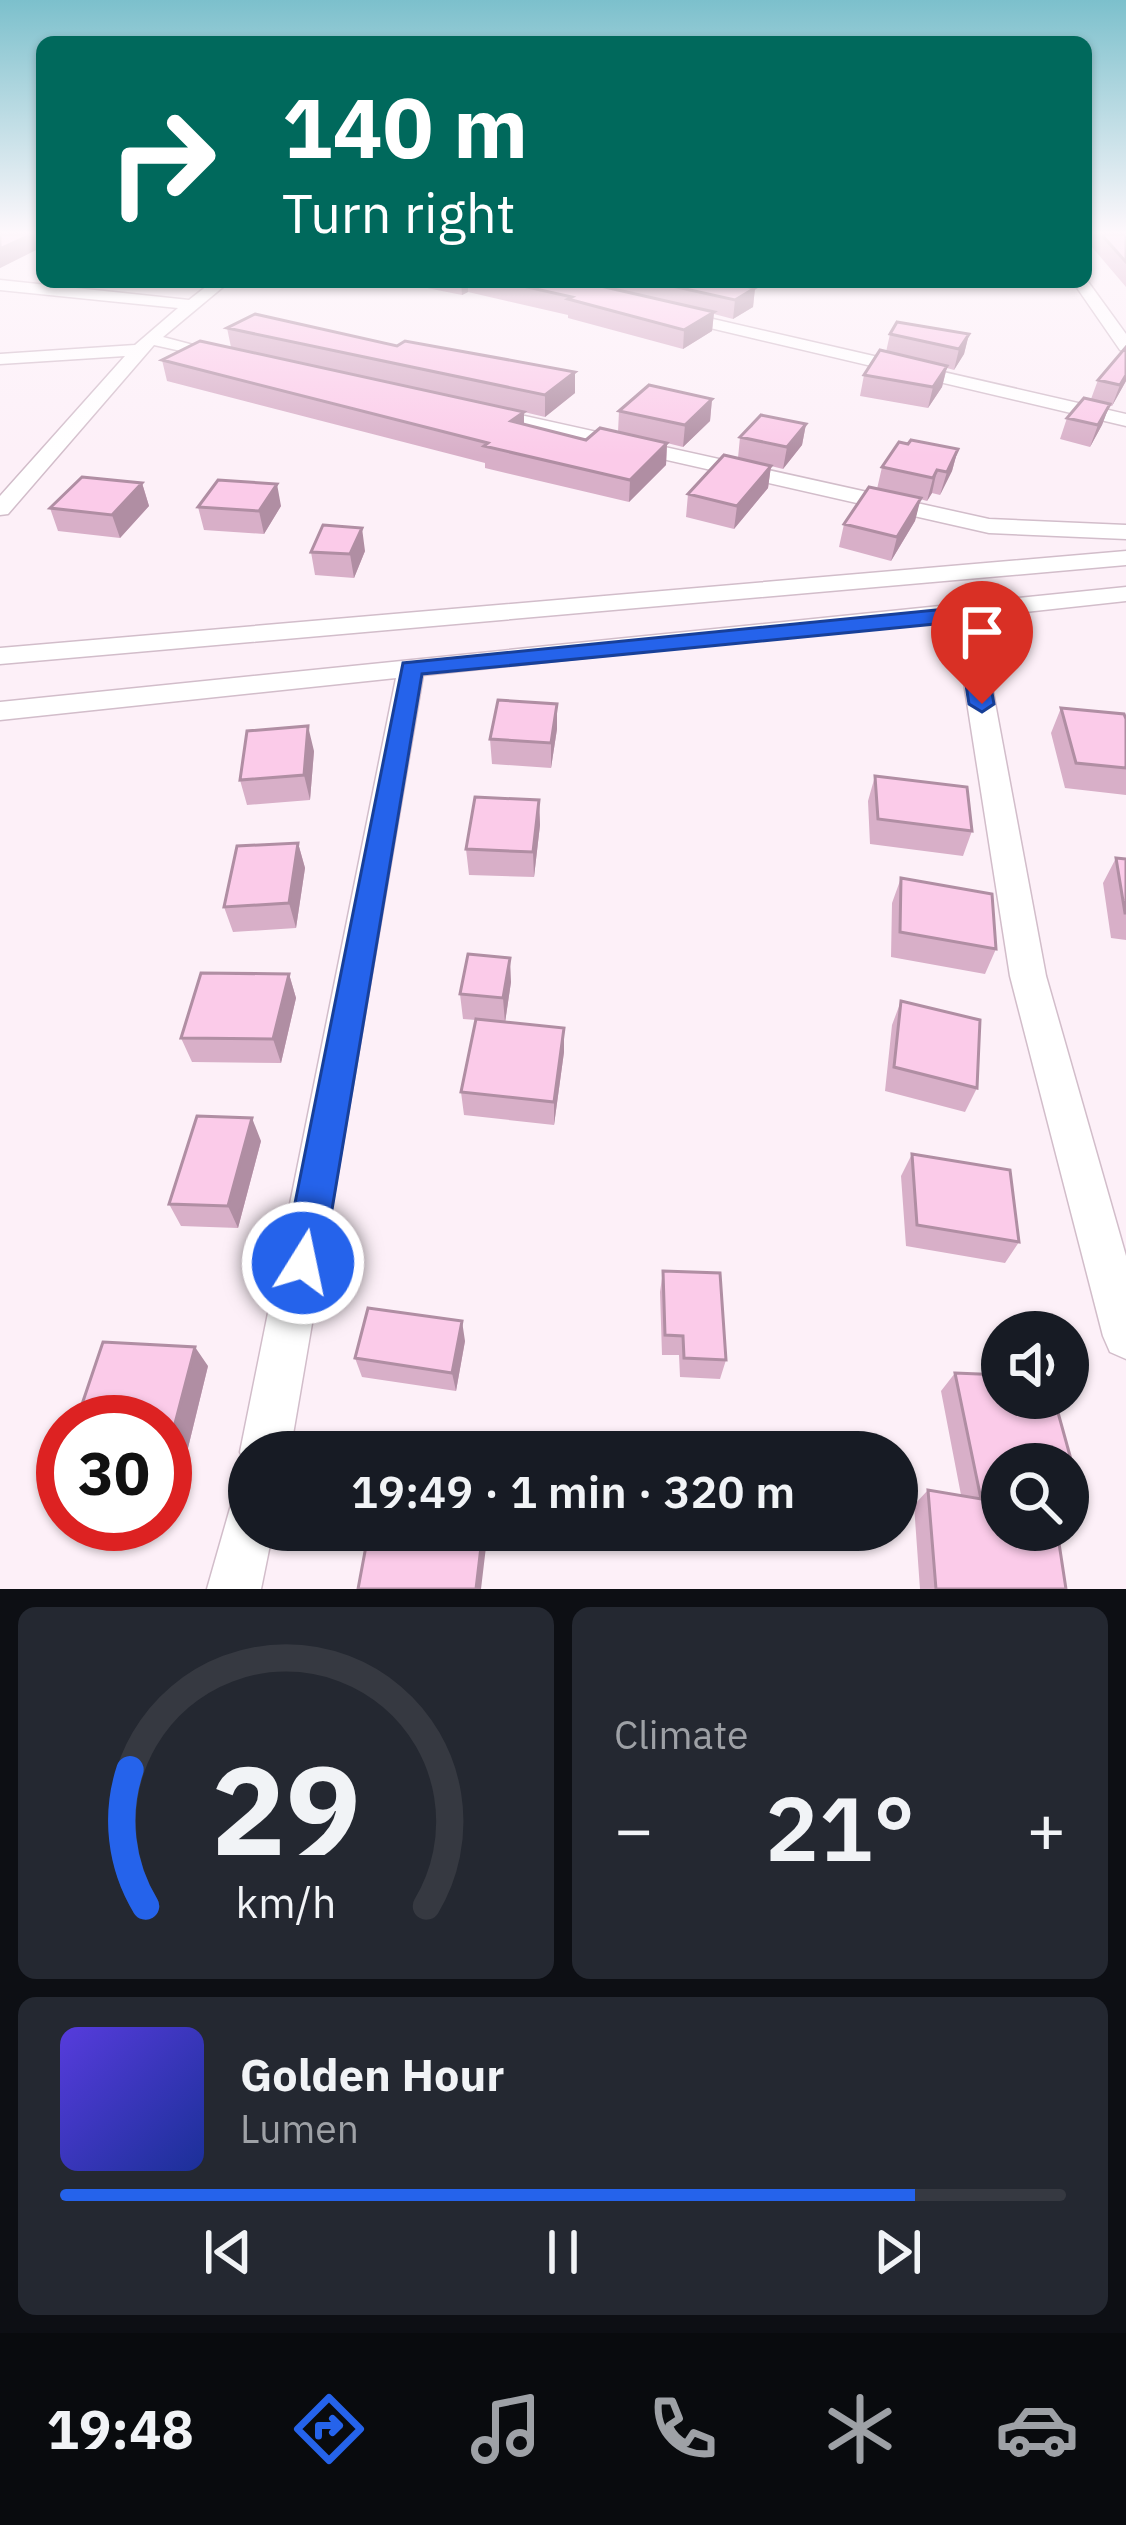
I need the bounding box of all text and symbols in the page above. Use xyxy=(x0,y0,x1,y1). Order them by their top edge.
text: 140 m xyxy=(282,72,528,181)
icon: right xyxy=(84,84,240,240)
text: Turn right xyxy=(282,178,516,248)
pin xyxy=(931,581,1033,704)
icon: arrive xyxy=(949,599,1015,665)
position arrow xyxy=(240,1200,366,1326)
map controls xyxy=(981,1311,1089,1551)
button: sound xyxy=(981,1311,1089,1419)
speed limit sign: 30 xyxy=(36,1395,192,1551)
button: search xyxy=(981,1443,1089,1551)
text: 19:49 · 1 min · 320 m xyxy=(351,1462,795,1520)
text: Climate xyxy=(614,1709,748,1760)
text: 29 xyxy=(211,1727,361,1889)
text: 21° xyxy=(765,1769,915,1886)
text: − xyxy=(614,1785,654,1871)
text: + xyxy=(1026,1785,1066,1871)
text: km/h xyxy=(236,1874,336,1930)
text: Golden Hour xyxy=(240,2045,504,2103)
text: Lumen xyxy=(240,2103,359,2154)
icon: previous xyxy=(195,2219,261,2285)
icon: pause xyxy=(530,2219,596,2285)
icon: next xyxy=(865,2219,931,2285)
icon: directions xyxy=(287,2387,371,2471)
icon: music xyxy=(464,2387,548,2471)
icon: phone xyxy=(641,2387,725,2471)
icon: climate xyxy=(818,2387,902,2471)
icon: car xyxy=(995,2387,1079,2471)
text: 19:48 xyxy=(47,2394,194,2464)

